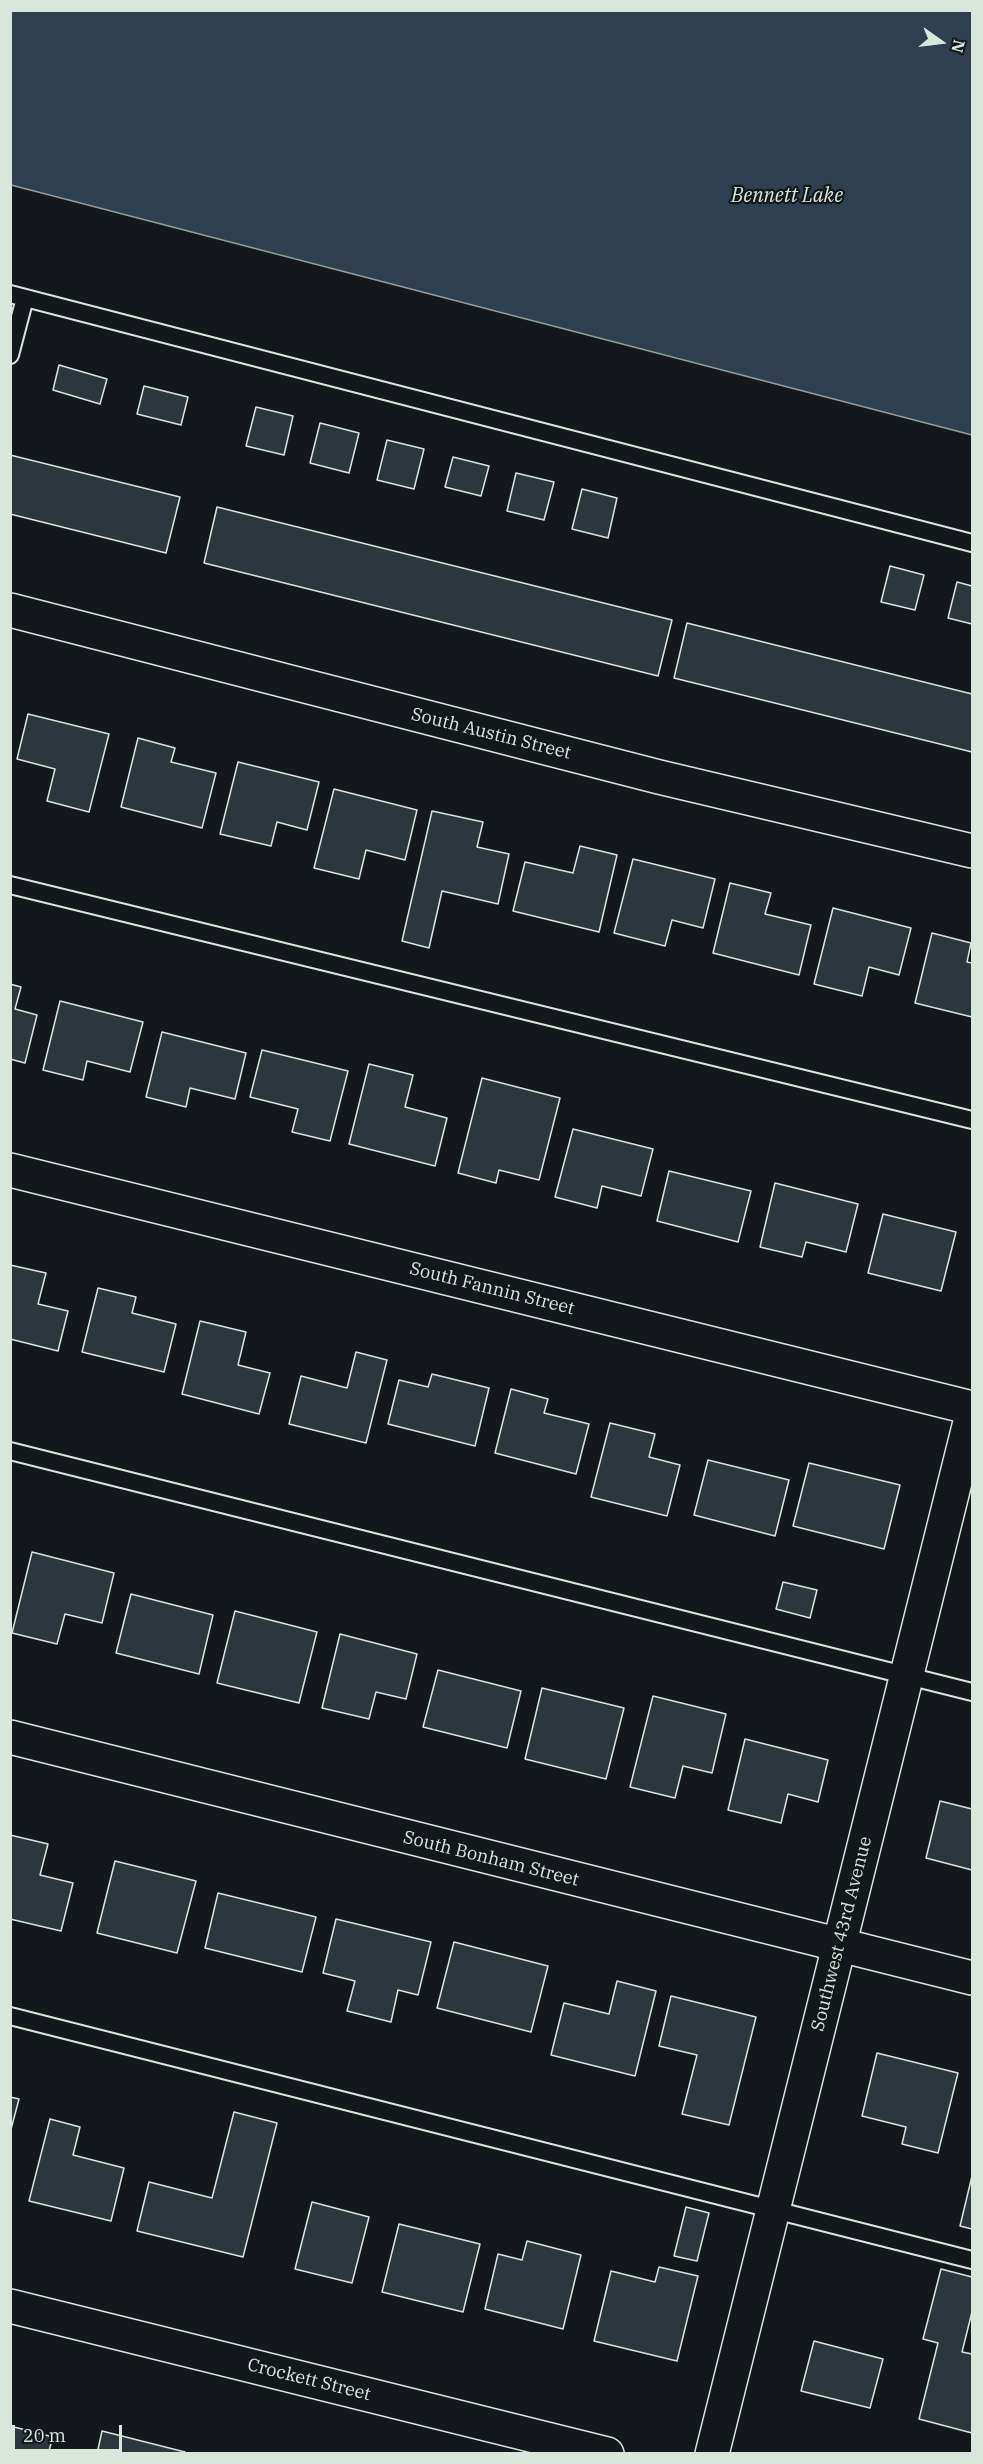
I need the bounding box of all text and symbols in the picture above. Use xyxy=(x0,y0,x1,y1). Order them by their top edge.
north arrow xyxy=(911,12,971,72)
text: N xyxy=(947,38,970,55)
water label: Bennett Lake xyxy=(731,184,843,208)
street label: South Austin Street xyxy=(409,704,573,764)
street label: South Fannin Street xyxy=(407,1258,577,1320)
street label: South Bonham Street xyxy=(401,1827,581,1891)
street label: Southwest 43rd Avenue xyxy=(807,1834,877,2034)
street label: Crockett Street xyxy=(245,2354,373,2406)
scale bar xyxy=(15,2413,124,2451)
text: 20 m xyxy=(23,2424,66,2447)

